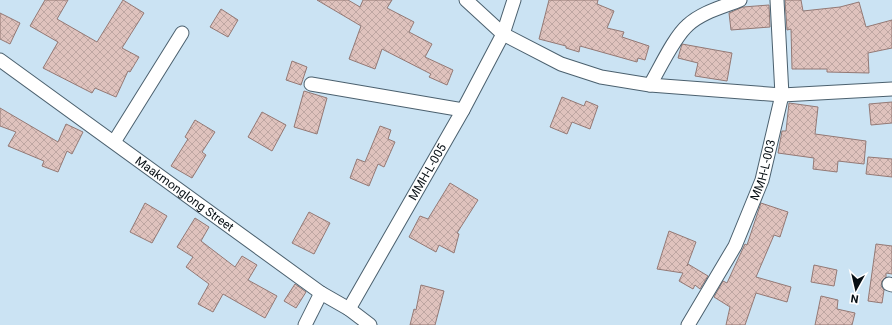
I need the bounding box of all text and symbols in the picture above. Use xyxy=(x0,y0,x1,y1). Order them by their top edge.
street label: MMH-L-003 xyxy=(747,138,778,203)
street label: MMH-L-005 xyxy=(406,141,449,203)
street label: Maakmonglong Street xyxy=(133,154,237,234)
north arrow xyxy=(836,269,876,309)
text: N xyxy=(850,291,859,305)

